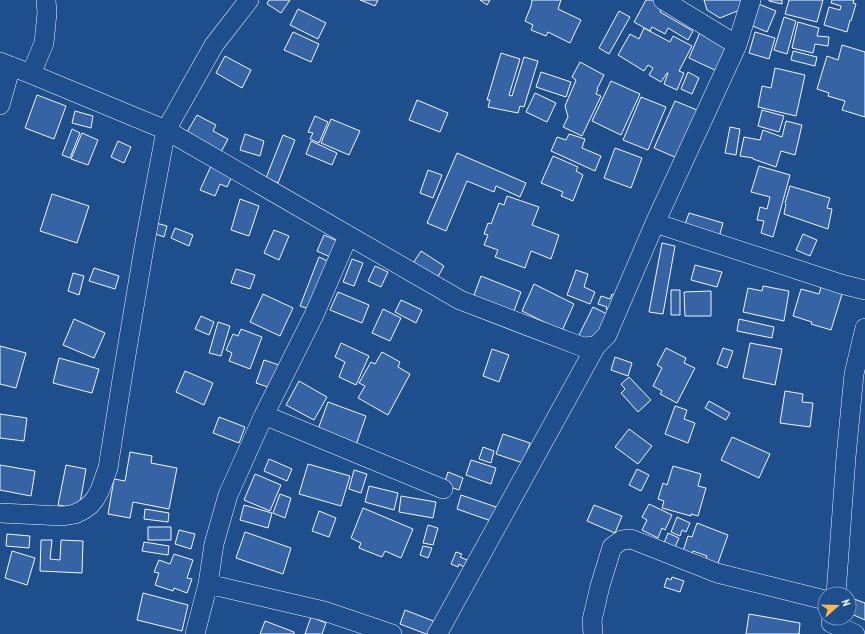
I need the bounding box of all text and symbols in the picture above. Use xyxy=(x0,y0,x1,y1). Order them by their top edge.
north arrow xyxy=(817,586,857,626)
text: N xyxy=(839,597,854,608)

